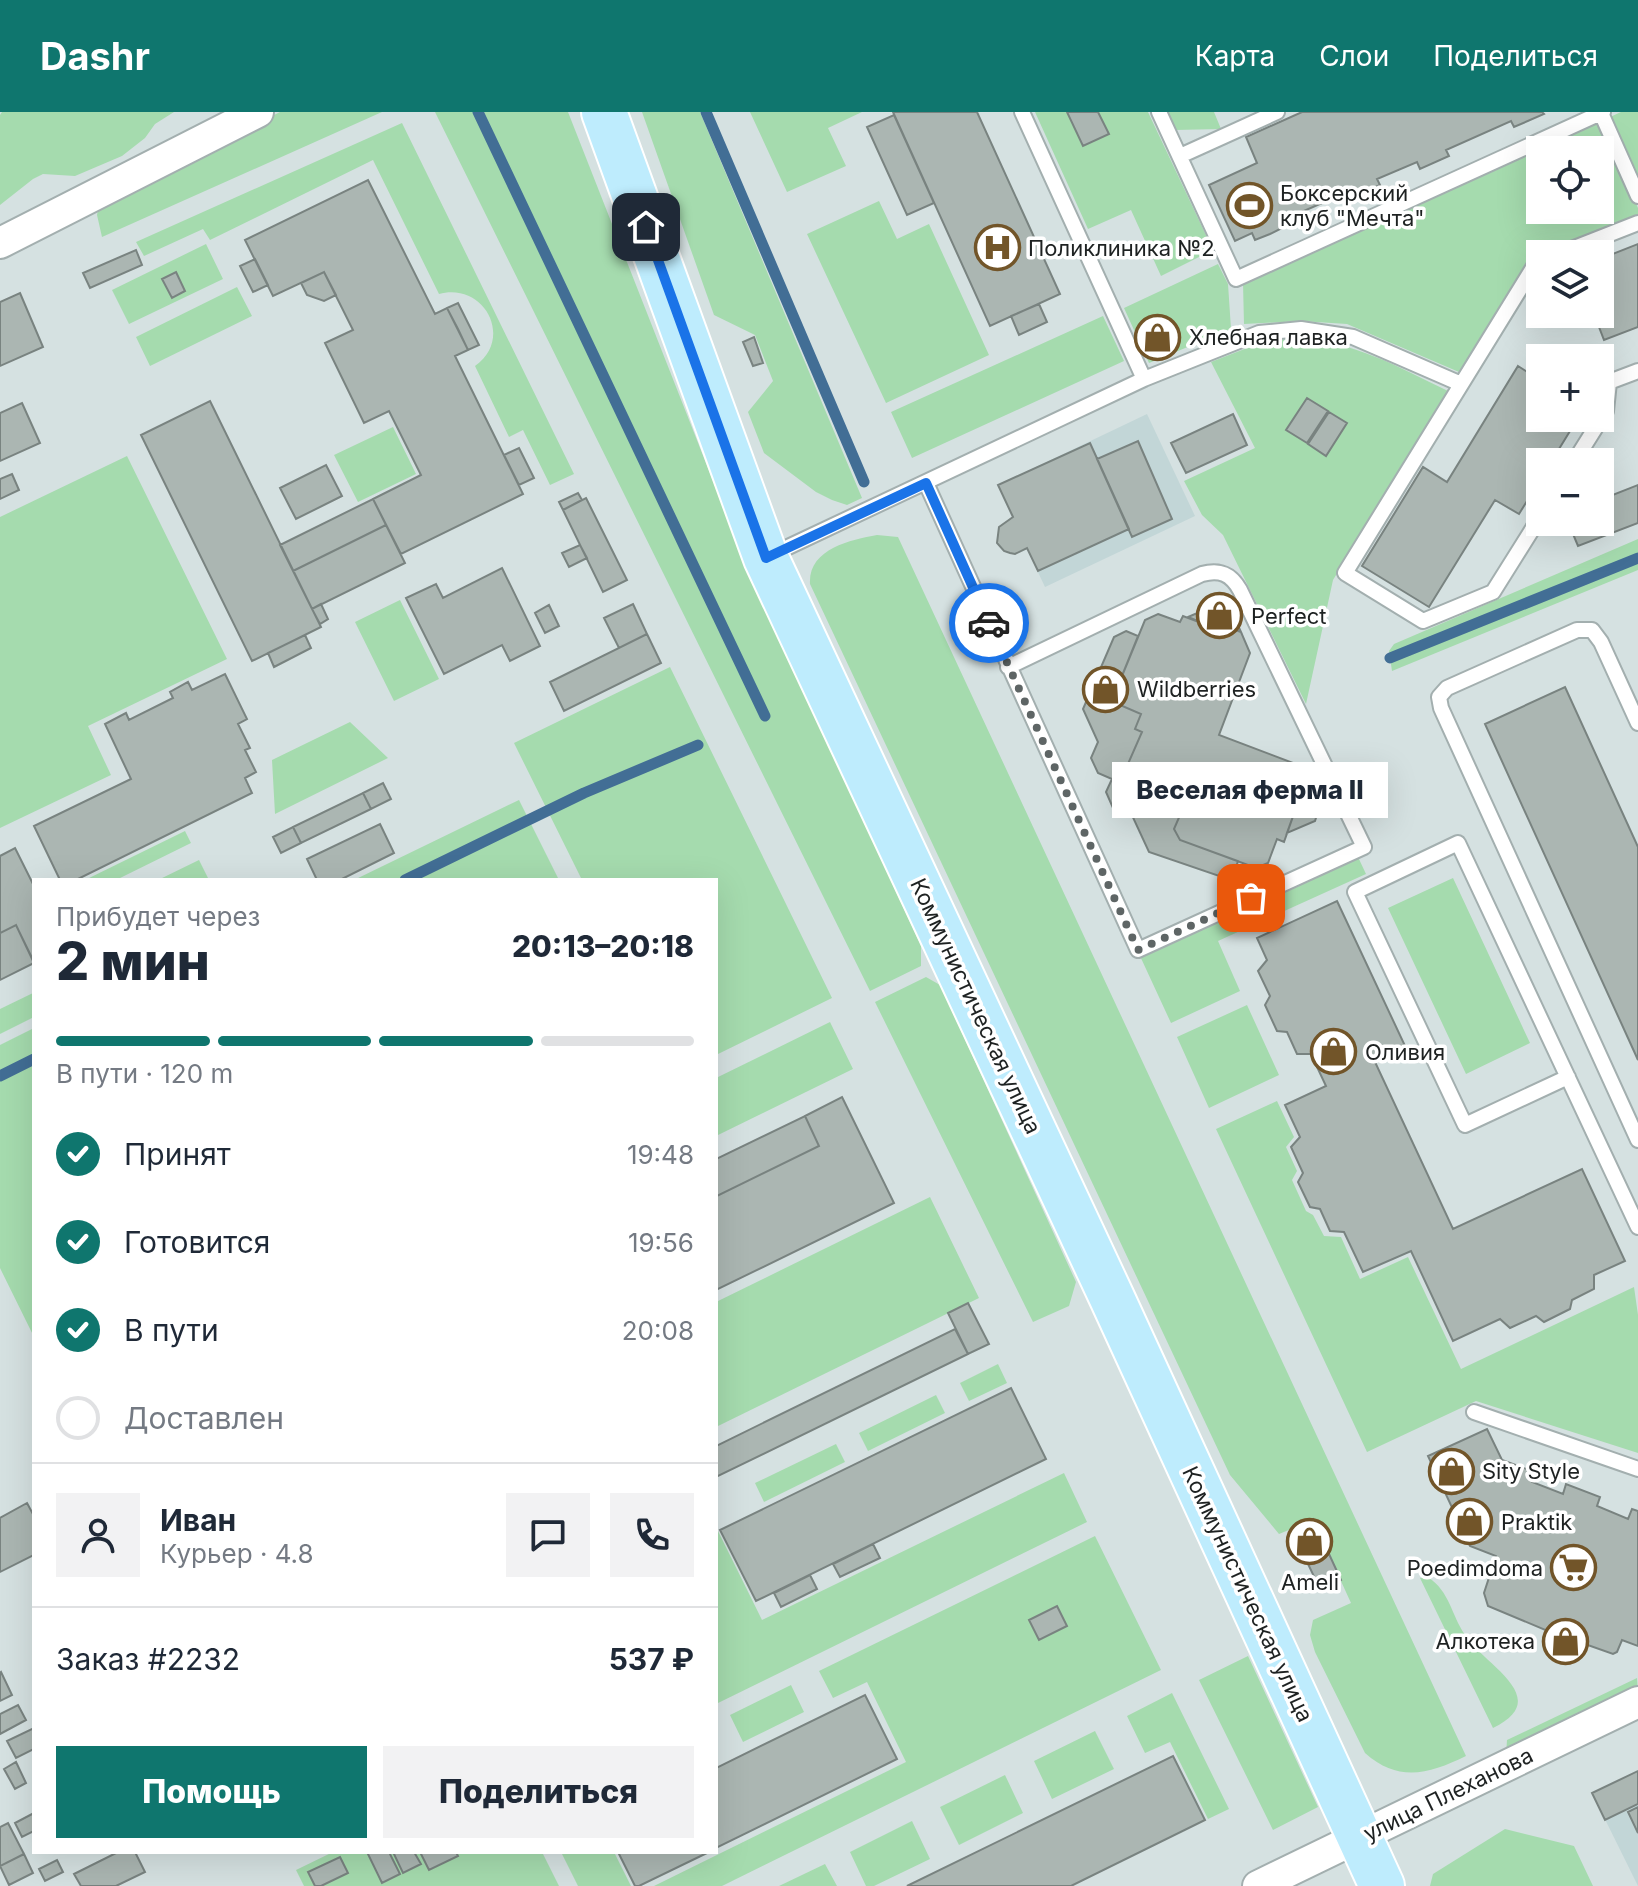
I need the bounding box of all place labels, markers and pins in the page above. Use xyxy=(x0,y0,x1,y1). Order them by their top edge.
place label: Боксерский клуб "Мечта" xyxy=(1280,180,1425,231)
sports icon: Боксерский клуб "Мечта" xyxy=(1225,182,1273,230)
pin xyxy=(612,193,680,261)
hospital icon: Поликлиника №2 xyxy=(973,224,1021,272)
place label: Поликлиника №2 xyxy=(1028,235,1215,261)
shop icon: Хлебная лавка xyxy=(1134,313,1182,361)
place label: Хлебная лавка xyxy=(1189,324,1348,350)
shop icon: Perfect xyxy=(1196,592,1244,640)
place label: Perfect xyxy=(1251,603,1326,629)
shop icon: Wildberries xyxy=(1082,665,1130,713)
place label: Wildberries xyxy=(1137,676,1256,702)
callout: Веселая ферма II xyxy=(1113,762,1389,818)
pin xyxy=(1217,864,1285,932)
shop icon: Оливия xyxy=(1310,1028,1358,1076)
place label: Оливия xyxy=(1365,1039,1445,1065)
shop icon: Sity Style xyxy=(1427,1447,1475,1495)
place label: Sity Style xyxy=(1482,1458,1580,1484)
shop icon: Praktik xyxy=(1446,1498,1494,1546)
place label: Praktik xyxy=(1501,1509,1572,1535)
shop icon: Ameli xyxy=(1286,1517,1334,1565)
supermarket icon: Poedimdoma xyxy=(1550,1544,1598,1592)
place label: Poedimdoma xyxy=(1407,1555,1543,1581)
place label: Ameli xyxy=(1281,1569,1339,1595)
shop icon: Алкотека xyxy=(1542,1617,1590,1665)
place label: Алкотека xyxy=(1436,1628,1535,1654)

